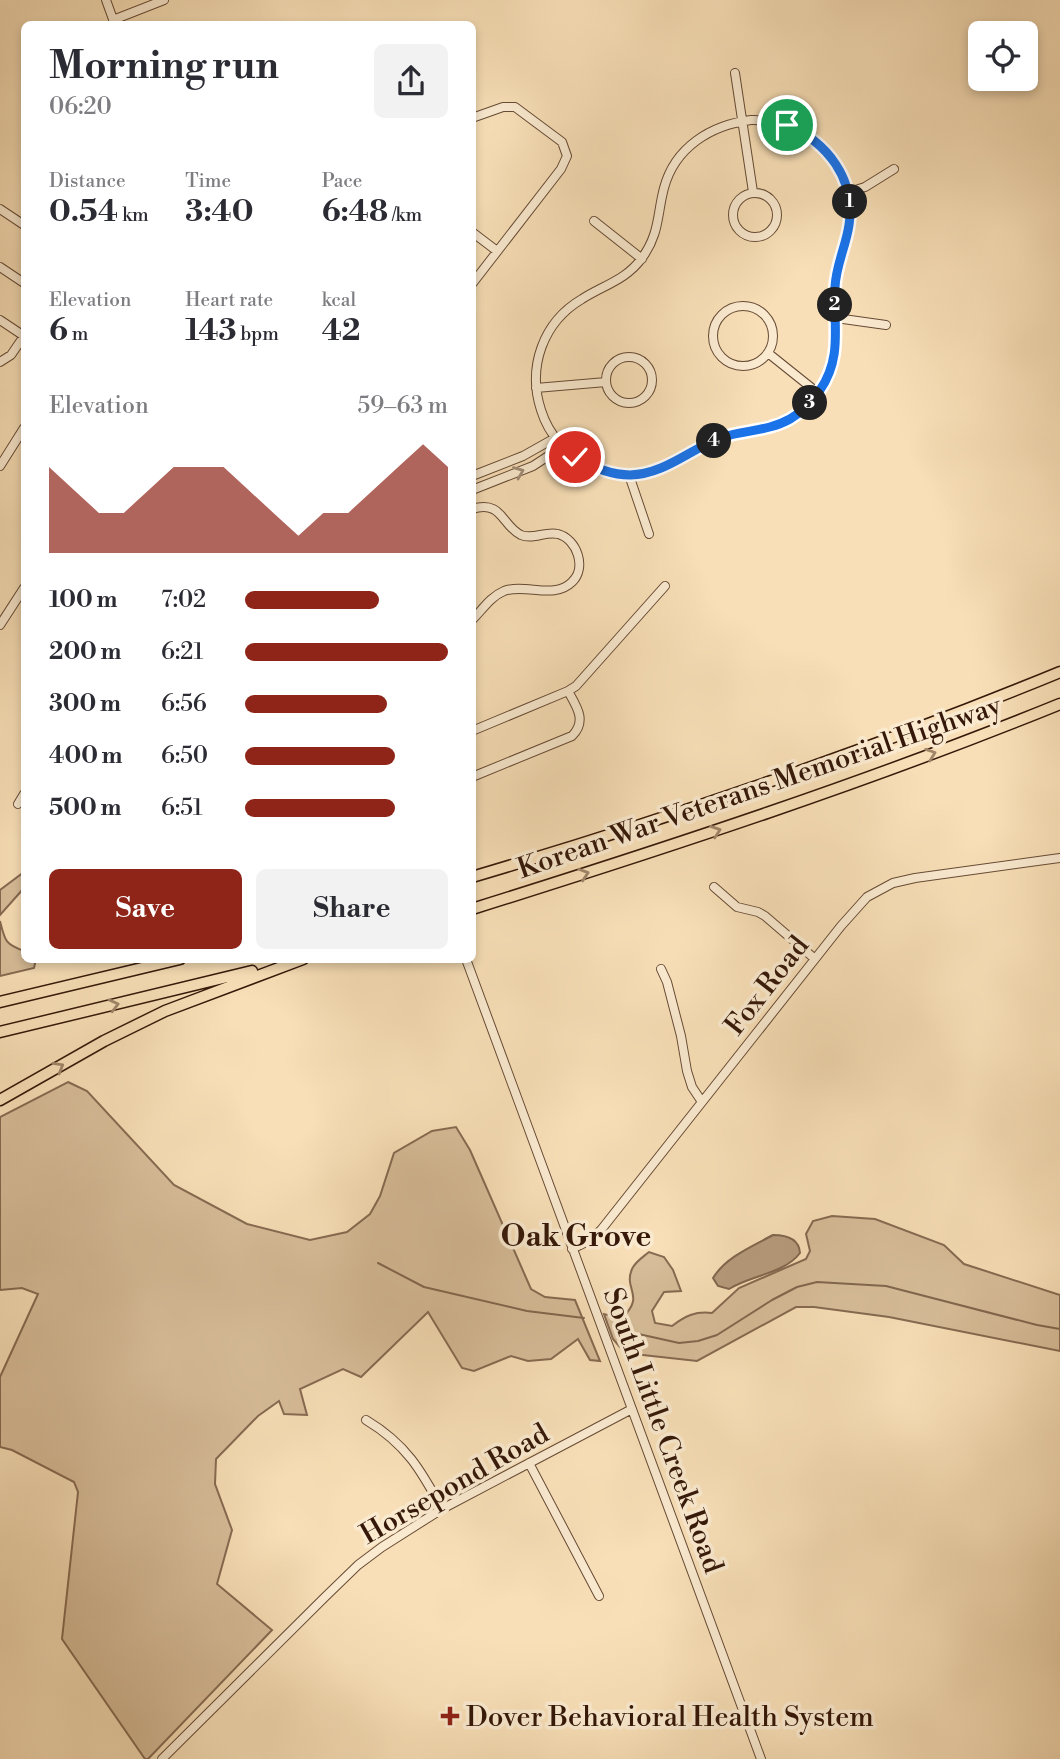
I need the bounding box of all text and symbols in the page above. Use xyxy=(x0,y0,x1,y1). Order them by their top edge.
map controls xyxy=(968,21,1038,91)
button: locate xyxy=(968,21,1038,91)
text: Morning run xyxy=(49,43,279,90)
button: share xyxy=(374,44,448,118)
text: 06:20 xyxy=(49,93,112,121)
pin xyxy=(757,95,817,155)
icon: arrive xyxy=(768,106,806,144)
text: Distance xyxy=(49,169,126,193)
text: Time xyxy=(185,169,231,193)
text: Pace xyxy=(322,169,362,193)
pin: 1 xyxy=(832,184,868,220)
text: 1 xyxy=(845,189,854,213)
text: 0.54 xyxy=(49,193,118,231)
text: 3:40 xyxy=(185,193,254,231)
text: 6:48 xyxy=(322,193,388,231)
text: km xyxy=(118,203,149,227)
text: /km xyxy=(388,203,422,227)
text: Elevation xyxy=(49,288,131,312)
text: Heart rate xyxy=(185,288,273,312)
text: kcal xyxy=(322,288,356,312)
pin: 2 xyxy=(818,288,852,322)
text: 2 xyxy=(829,292,840,316)
text: 6 xyxy=(49,312,68,350)
text: 143 xyxy=(185,312,237,350)
text: 42 xyxy=(322,312,361,350)
text: m xyxy=(68,322,88,346)
text: bpm xyxy=(237,322,279,346)
pin: 3 xyxy=(792,386,828,420)
text: 3 xyxy=(804,390,815,414)
text: Elevation xyxy=(49,392,149,420)
text: 59–63 m xyxy=(357,392,448,420)
pin: 4 xyxy=(696,424,732,458)
pin xyxy=(545,427,605,487)
text: 4 xyxy=(707,428,720,452)
icon: check xyxy=(556,438,594,476)
one-way arrow xyxy=(512,466,524,480)
text: 100 m xyxy=(49,586,117,614)
text: 7:02 xyxy=(161,586,206,614)
text: 200 m xyxy=(49,638,121,666)
text: 6:21 xyxy=(161,638,203,666)
street label: Korean War Veterans Memorial Highway xyxy=(513,688,1007,887)
text: 300 m xyxy=(49,690,121,718)
text: 6:56 xyxy=(161,690,207,718)
text: 400 m xyxy=(49,742,122,770)
text: 6:50 xyxy=(161,742,208,770)
one-way arrow xyxy=(924,748,936,762)
text: 500 m xyxy=(49,794,121,822)
text: 6:51 xyxy=(161,794,203,822)
one-way arrow xyxy=(710,825,722,839)
one-way arrow xyxy=(578,868,590,882)
button: Save xyxy=(49,869,242,949)
button: Share xyxy=(256,869,448,949)
street label: Fox Road xyxy=(718,929,817,1043)
one-way arrow xyxy=(108,999,120,1014)
one-way arrow xyxy=(52,1062,65,1075)
district label: Oak Grove xyxy=(501,1218,651,1256)
street label: South Little Creek Road xyxy=(595,1283,731,1578)
street label: Horsepond Road xyxy=(354,1416,555,1552)
place label: Dover Behavioral Health System xyxy=(466,1700,874,1735)
marker: Dover Behavioral Health System xyxy=(440,1706,460,1726)

